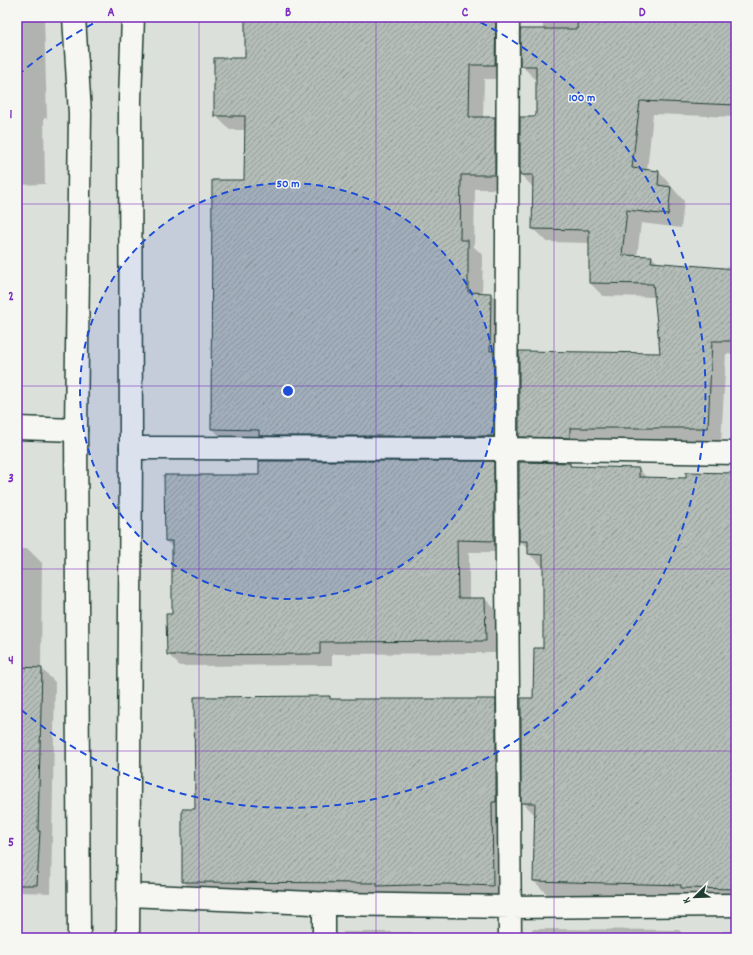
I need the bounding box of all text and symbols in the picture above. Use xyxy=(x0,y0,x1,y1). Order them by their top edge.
text: A xyxy=(107,4,115,23)
text: B xyxy=(285,4,291,23)
text: C xyxy=(462,4,469,23)
text: D xyxy=(639,4,646,23)
text: 100 m xyxy=(569,90,595,107)
text: 1 xyxy=(10,106,13,125)
text: 50 m xyxy=(276,176,300,193)
text: 2 xyxy=(8,288,14,307)
centre of rings xyxy=(281,384,295,398)
text: 3 xyxy=(8,470,14,489)
text: 4 xyxy=(8,652,14,671)
text: 5 xyxy=(8,834,14,853)
north arrow xyxy=(675,877,715,917)
text: K xyxy=(679,895,696,906)

